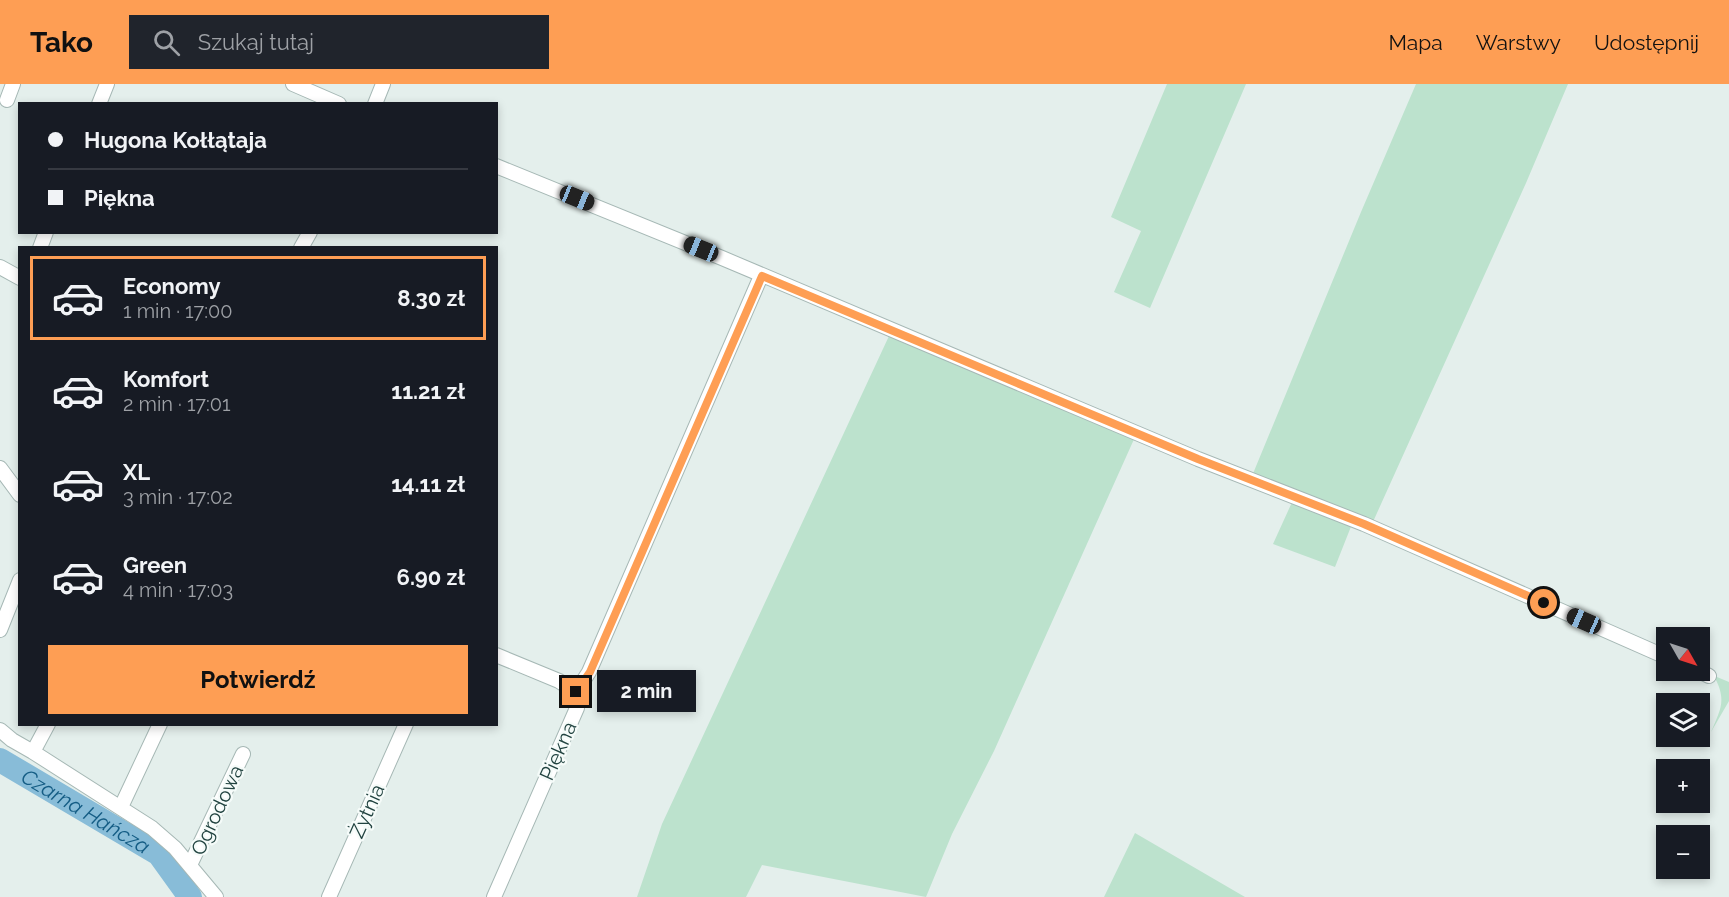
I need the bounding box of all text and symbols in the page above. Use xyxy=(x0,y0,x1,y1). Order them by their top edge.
search box xyxy=(129,15,549,69)
text: Tako xyxy=(30,26,93,59)
icon: search xyxy=(150,26,183,59)
text: Szukaj tutaj xyxy=(198,29,314,55)
text: Mapa xyxy=(1388,30,1443,55)
text: Warstwy xyxy=(1476,30,1561,55)
text: Udostępnij xyxy=(1594,30,1699,55)
text: Hugona Kołłątaja xyxy=(84,127,267,153)
car xyxy=(557,183,597,213)
text: Piękna xyxy=(84,185,155,211)
car xyxy=(681,234,721,264)
icon: car xyxy=(51,271,105,325)
text: Economy xyxy=(123,273,221,299)
text: 8.30 zł xyxy=(397,285,465,311)
text: 1 min · 17:00 xyxy=(123,299,232,323)
icon: car xyxy=(51,364,105,418)
text: Komfort xyxy=(123,366,209,392)
text: 11.21 zł xyxy=(391,378,465,404)
text: 2 min · 17:01 xyxy=(123,392,231,416)
icon: car xyxy=(51,457,105,511)
text: XL xyxy=(123,459,150,485)
text: 14.11 zł xyxy=(391,471,465,497)
text: 3 min · 17:02 xyxy=(123,485,233,509)
icon: car xyxy=(51,550,105,604)
text: Green xyxy=(123,552,187,578)
text: 6.90 zł xyxy=(397,564,465,590)
text: 4 min · 17:03 xyxy=(123,578,233,602)
route start xyxy=(1530,589,1557,616)
car xyxy=(1564,605,1604,637)
north arrow xyxy=(1656,627,1710,681)
map controls xyxy=(1656,627,1710,879)
button: Potwierdź xyxy=(48,645,468,714)
callout: 2 min xyxy=(597,671,696,713)
route end xyxy=(562,678,589,705)
text: 2 min xyxy=(621,679,672,703)
button: layers xyxy=(1656,693,1710,747)
street label: Piękna xyxy=(534,718,582,784)
button: + xyxy=(1656,759,1710,813)
street label: Ogrodowa xyxy=(186,761,248,859)
water label: Czarna Hańcza xyxy=(17,763,155,859)
street label: Żytnia xyxy=(344,780,389,842)
button: − xyxy=(1656,825,1710,879)

